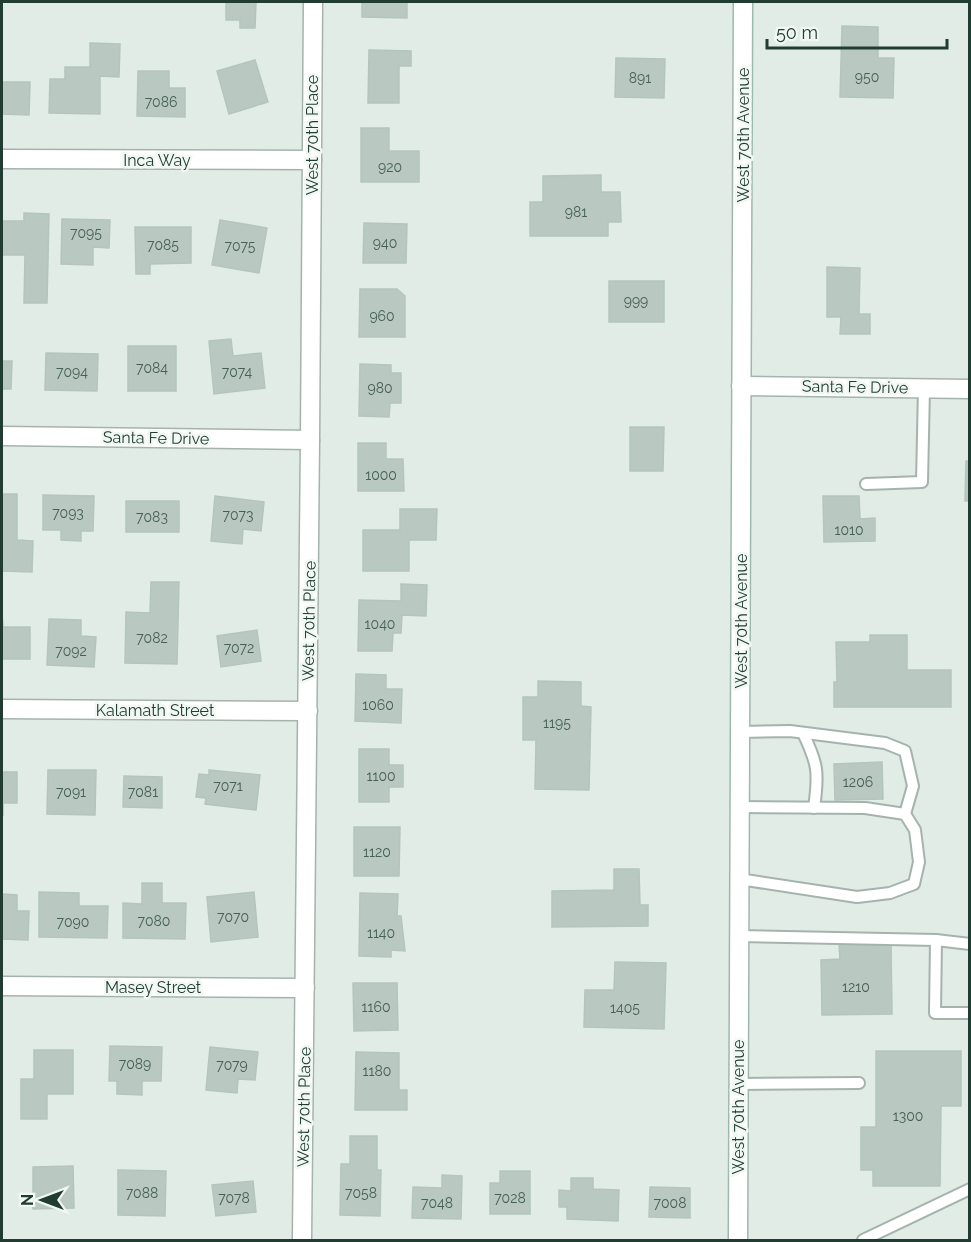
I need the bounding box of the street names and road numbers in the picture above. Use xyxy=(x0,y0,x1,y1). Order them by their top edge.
street label: West 70th Avenue xyxy=(734,68,753,202)
street label: West 70th Place xyxy=(303,75,322,195)
street label: Inca Way xyxy=(123,151,191,170)
street label: Santa Fe Drive xyxy=(802,377,908,397)
street label: Santa Fe Drive xyxy=(103,428,209,448)
street label: West 70th Avenue xyxy=(732,554,751,688)
street label: West 70th Place xyxy=(298,561,320,681)
street label: Kalamath Street xyxy=(96,701,215,720)
street label: Masey Street xyxy=(105,978,202,997)
street label: West 70th Avenue xyxy=(729,1040,748,1174)
street label: West 70th Place xyxy=(293,1047,315,1167)

